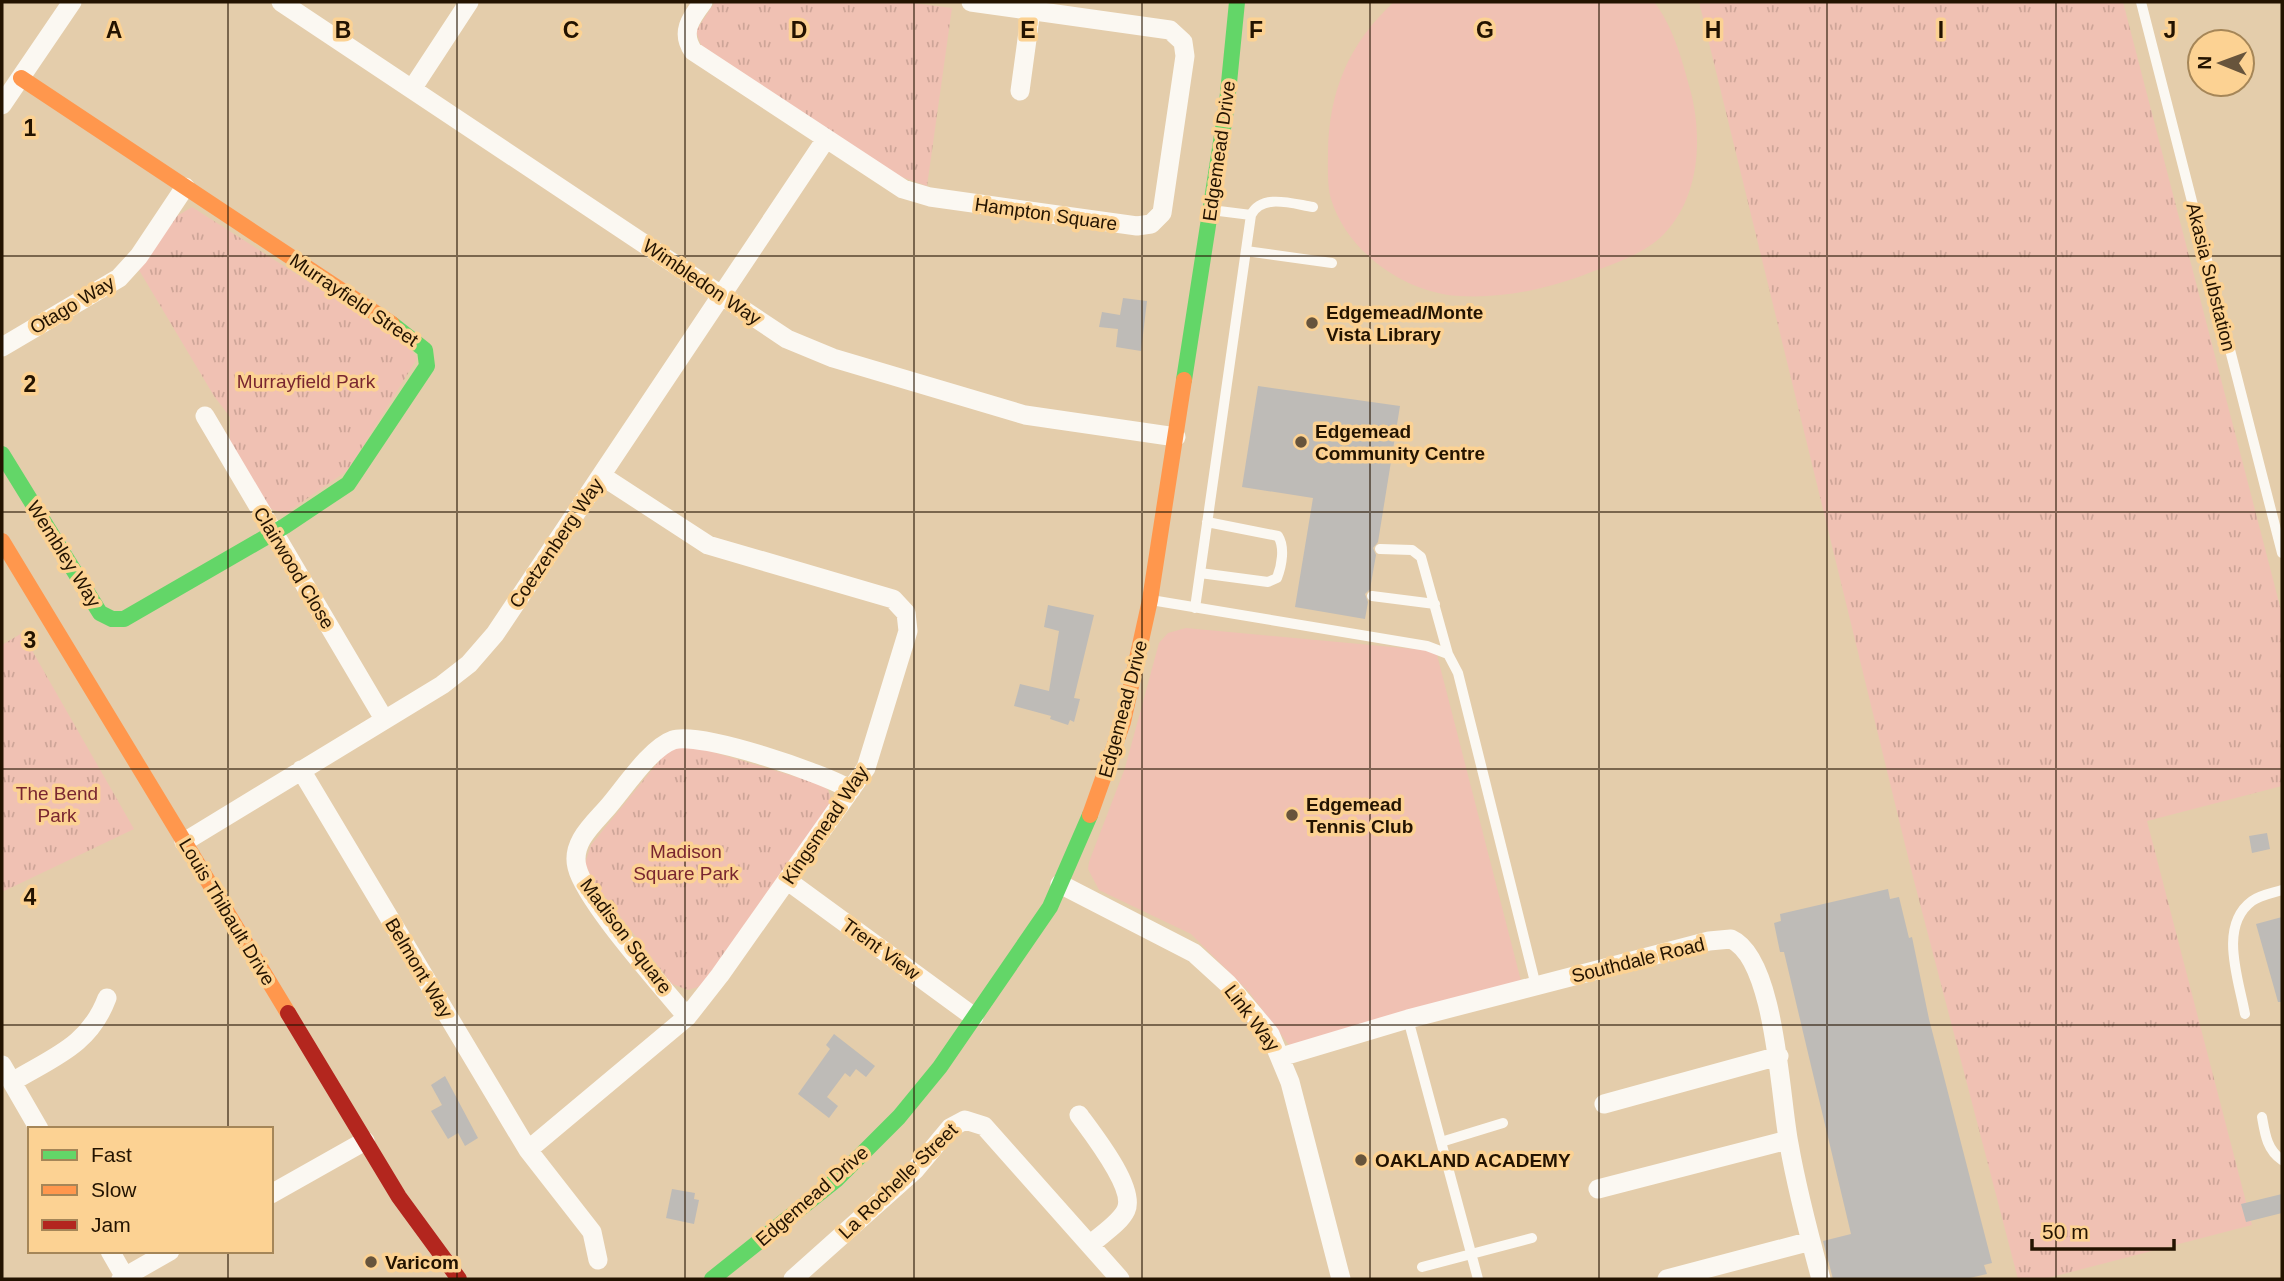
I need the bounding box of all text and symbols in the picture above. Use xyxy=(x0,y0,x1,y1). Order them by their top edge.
text: A xyxy=(106,17,122,43)
text: B xyxy=(335,17,351,43)
text: C xyxy=(563,17,579,43)
text: D xyxy=(791,17,807,43)
text: E xyxy=(1020,17,1036,43)
text: F xyxy=(1249,17,1263,43)
text: G xyxy=(1476,17,1494,43)
text: H xyxy=(1705,17,1721,43)
text: I xyxy=(1938,17,1944,43)
text: J xyxy=(2164,17,2176,43)
north arrow xyxy=(2186,28,2256,98)
text: N xyxy=(2194,56,2215,70)
street label: Edgemead Drive xyxy=(1199,79,1239,223)
text: 1 xyxy=(24,115,37,141)
street label: Hampton Square xyxy=(973,194,1119,234)
street label: Akasia Substation xyxy=(2182,201,2240,353)
street label: Wimbledon Way xyxy=(639,235,765,329)
street label: Murrayfield Street xyxy=(286,249,423,351)
street label: Otago Way xyxy=(26,271,118,338)
place label: Edgemead/Monte Vista Library xyxy=(1326,302,1483,345)
marker: Edgemead/Monte Vista Library xyxy=(1304,315,1320,331)
text: 2 xyxy=(24,371,36,397)
park label: Murrayfield Park xyxy=(237,371,376,392)
place label: Edgemead Community Centre xyxy=(1315,421,1485,464)
marker: Edgemead Community Centre xyxy=(1293,434,1309,450)
street label: Coetzenberg Way xyxy=(505,474,607,612)
street label: Wembley Way xyxy=(23,497,105,611)
street label: Clairwood Close xyxy=(249,503,339,633)
text: 3 xyxy=(24,627,36,653)
street label: Edgemead Drive xyxy=(1095,638,1151,780)
street label: Kingsmead Way xyxy=(778,762,872,888)
park label: The Bend Park xyxy=(16,783,98,826)
place label: Edgemead Tennis Club xyxy=(1306,794,1413,837)
marker: Edgemead Tennis Club xyxy=(1284,807,1300,823)
street label: Louis Thibault Drive xyxy=(175,835,279,989)
park label: Madison Square Park xyxy=(633,841,739,884)
street label: Madison Square xyxy=(576,874,676,998)
text: 4 xyxy=(24,884,37,910)
street label: Belmont Way xyxy=(381,914,457,1022)
street label: Trent View xyxy=(839,914,924,984)
street label: Southdale Road xyxy=(1569,933,1707,987)
street label: Link Way xyxy=(1220,981,1284,1056)
street label: La Rochelle Street xyxy=(834,1119,962,1243)
legend xyxy=(28,1127,273,1253)
street label: Edgemead Drive xyxy=(752,1142,872,1250)
text: Fast xyxy=(91,1143,132,1166)
place label: OAKLAND ACADEMY xyxy=(1375,1150,1571,1171)
marker: OAKLAND ACADEMY xyxy=(1353,1152,1369,1168)
text: Slow xyxy=(91,1178,137,1201)
scale bar xyxy=(2032,1208,2174,1252)
text: Jam xyxy=(91,1213,131,1236)
text: 50 m xyxy=(2042,1220,2089,1243)
place label: Varicom xyxy=(385,1252,459,1273)
marker: Varicom xyxy=(363,1254,379,1270)

